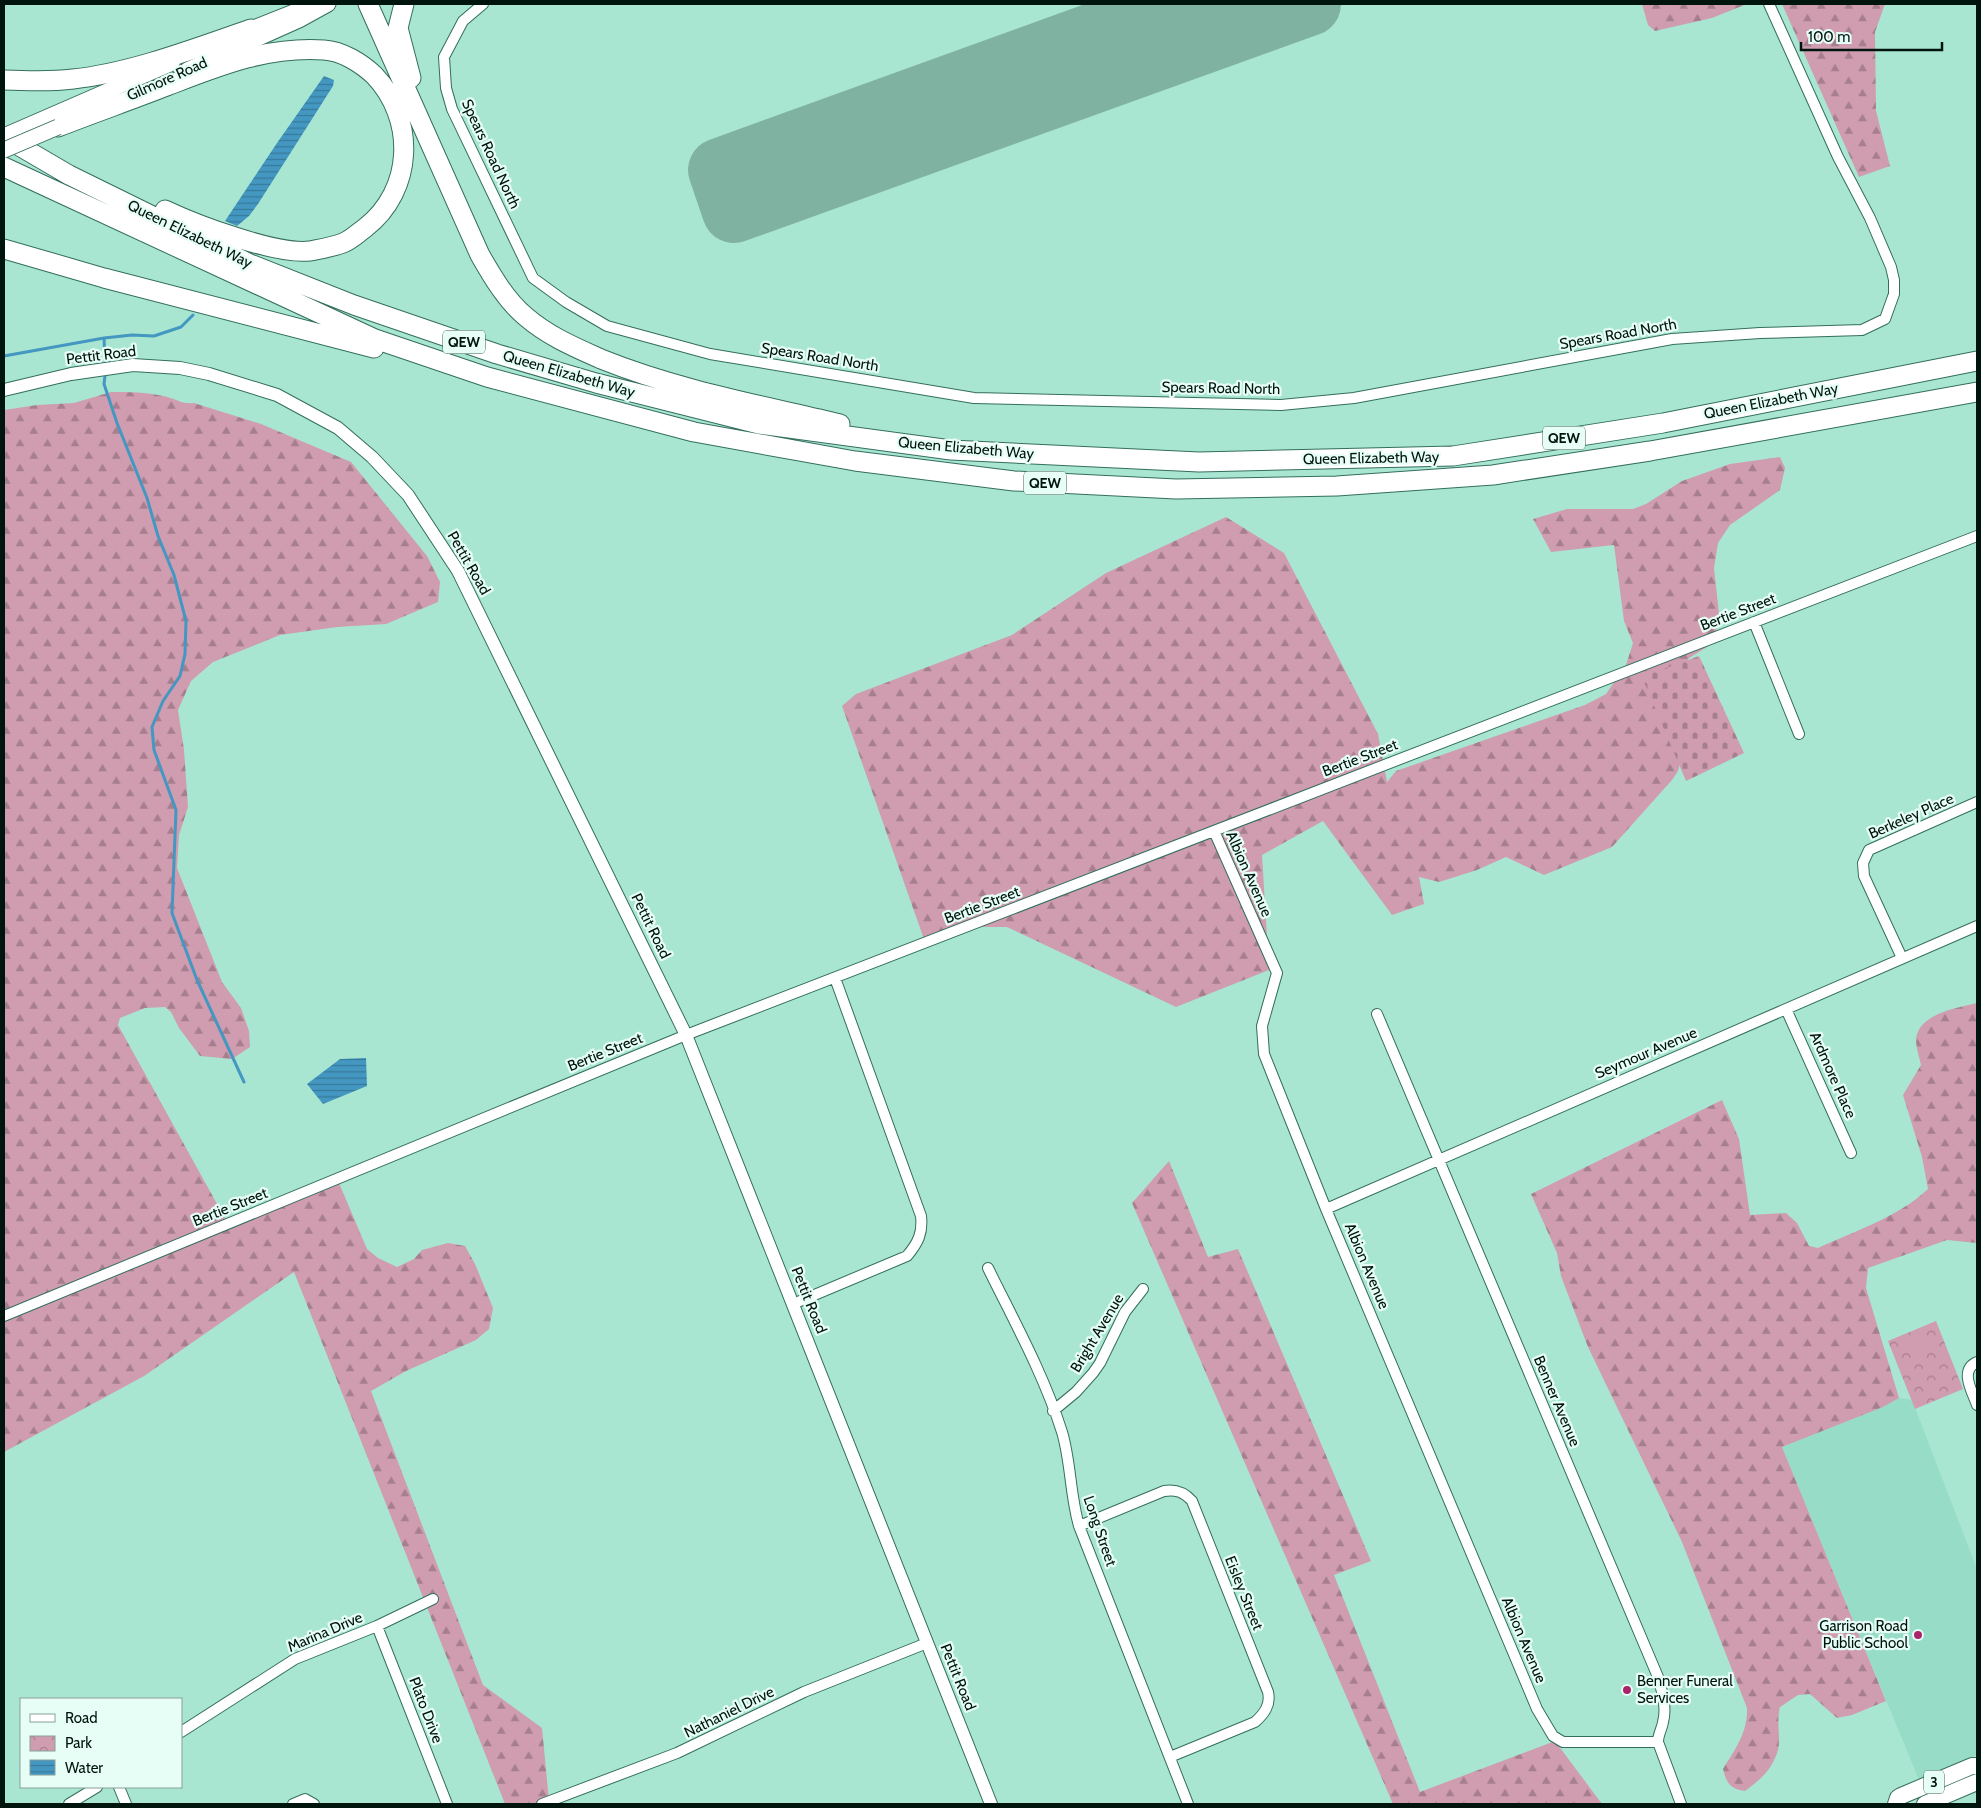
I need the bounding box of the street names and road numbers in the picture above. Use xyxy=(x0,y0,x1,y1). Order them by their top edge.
street label: Gilmore Road xyxy=(124,53,210,105)
street label: Spears Road North xyxy=(458,96,524,212)
street label: Queen Elizabeth Way xyxy=(125,196,256,272)
street label: Spears Road North xyxy=(1558,315,1678,353)
road number: QEW xyxy=(443,331,485,354)
street label: Spears Road North xyxy=(760,339,880,375)
street label: Pettit Road xyxy=(65,342,137,368)
street label: Queen Elizabeth Way xyxy=(501,347,637,402)
street label: Spears Road North xyxy=(1162,378,1280,398)
street label: Queen Elizabeth Way xyxy=(1702,379,1840,423)
road number: QEW xyxy=(1543,426,1585,449)
street label: Queen Elizabeth Way xyxy=(897,433,1035,463)
street label: Queen Elizabeth Way xyxy=(1303,448,1440,468)
road number: QEW xyxy=(1024,472,1066,494)
street label: Pettit Road xyxy=(444,528,494,598)
street label: Bertie Street xyxy=(1698,589,1778,635)
street label: Bertie Street xyxy=(1320,735,1400,781)
street label: Berkeley Place xyxy=(1866,789,1957,843)
street label: Albion Avenue xyxy=(1222,828,1276,920)
street label: Bertie Street xyxy=(942,882,1022,928)
street label: Pettit Road xyxy=(627,890,675,962)
street label: Seymour Avenue xyxy=(1592,1023,1700,1083)
street label: Bertie Street xyxy=(565,1029,645,1075)
street label: Ardmore Place xyxy=(1806,1029,1860,1121)
street label: Bertie Street xyxy=(190,1184,270,1230)
street label: Albion Avenue xyxy=(1341,1220,1393,1312)
street label: Pettit Road xyxy=(787,1264,831,1336)
street label: Bright Avenue xyxy=(1067,1290,1128,1375)
street label: Benner Avenue xyxy=(1530,1353,1584,1449)
street label: Long Street xyxy=(1080,1493,1120,1569)
street label: Eisley Street xyxy=(1221,1553,1267,1633)
street label: Albion Avenue xyxy=(1498,1594,1550,1686)
street label: Marina Drive xyxy=(285,1608,366,1656)
street label: Pettit Road xyxy=(936,1641,980,1713)
street label: Plato Drive xyxy=(405,1674,447,1746)
street label: Nathaniel Drive xyxy=(681,1682,777,1741)
road number: 3 xyxy=(1924,1770,1944,1794)

